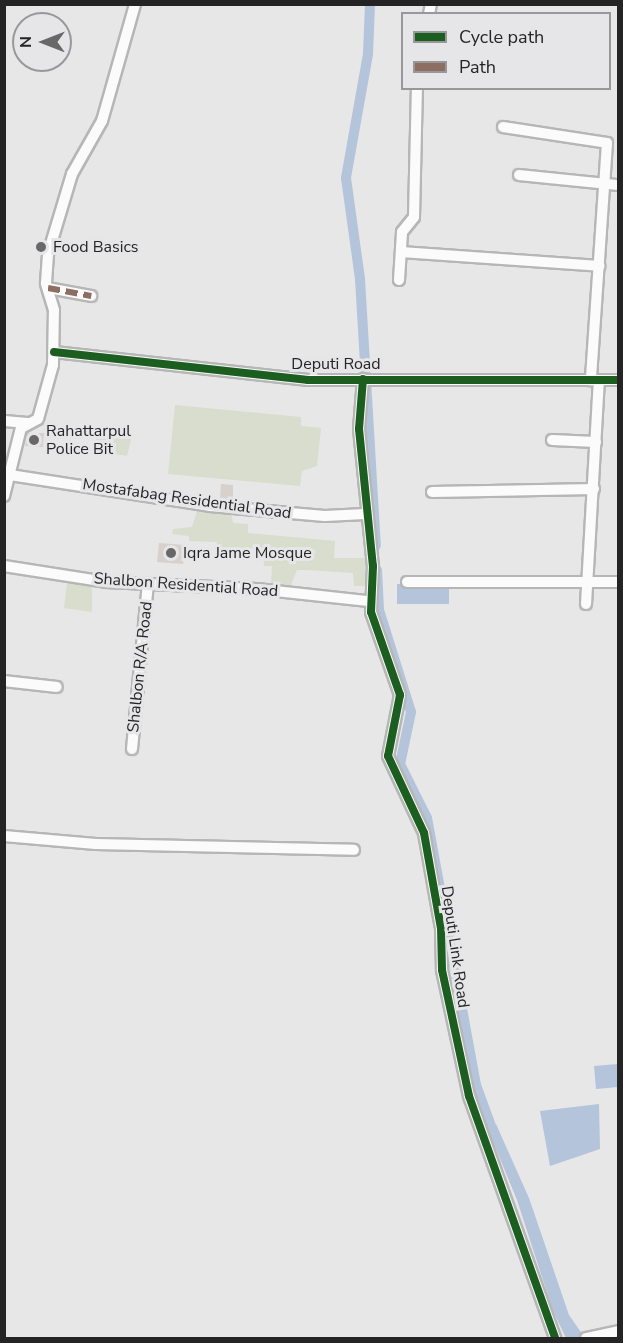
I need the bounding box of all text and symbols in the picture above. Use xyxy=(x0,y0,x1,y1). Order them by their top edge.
north arrow xyxy=(12,12,72,72)
legend xyxy=(401,12,611,90)
text: Cycle path xyxy=(459,25,544,49)
text: N xyxy=(15,36,37,48)
text: Path xyxy=(459,55,496,79)
place label: Food Basics xyxy=(53,237,139,257)
marker: Food Basics xyxy=(34,240,48,254)
street label: Deputi Road xyxy=(291,354,381,374)
place label: Rahattarpul Police Bit xyxy=(46,421,131,459)
marker: Rahattarpul Police Bit xyxy=(27,433,41,447)
street label: Mostafabag Residential Road xyxy=(81,475,293,523)
place label: Iqra Jame Mosque xyxy=(183,543,312,563)
marker: Iqra Jame Mosque xyxy=(164,546,178,560)
street label: Shalbon Residential Road xyxy=(93,569,279,601)
street label: Shalbon R/A Road xyxy=(124,600,156,734)
street label: Deputi Link Road xyxy=(437,885,473,1009)

